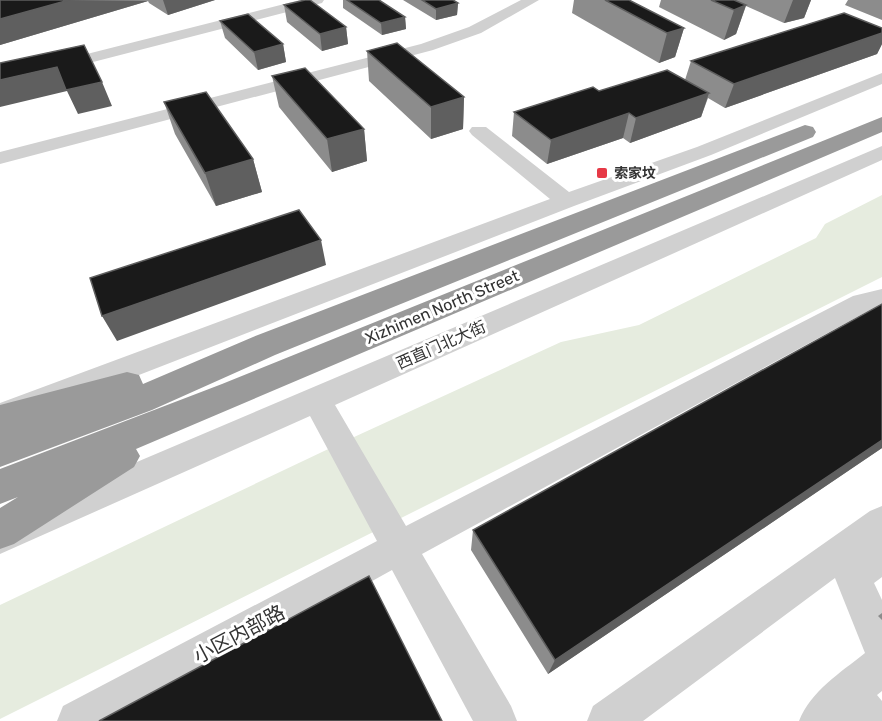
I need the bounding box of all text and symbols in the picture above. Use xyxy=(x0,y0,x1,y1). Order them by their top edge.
place label: 索家坟 xyxy=(614,165,656,182)
marker: 索家坟 xyxy=(595,166,609,180)
street label: Xizhimen North Street xyxy=(362,266,522,348)
street label: 西直门北大街 xyxy=(393,317,489,373)
street label: 小区内部路 xyxy=(189,600,289,668)

